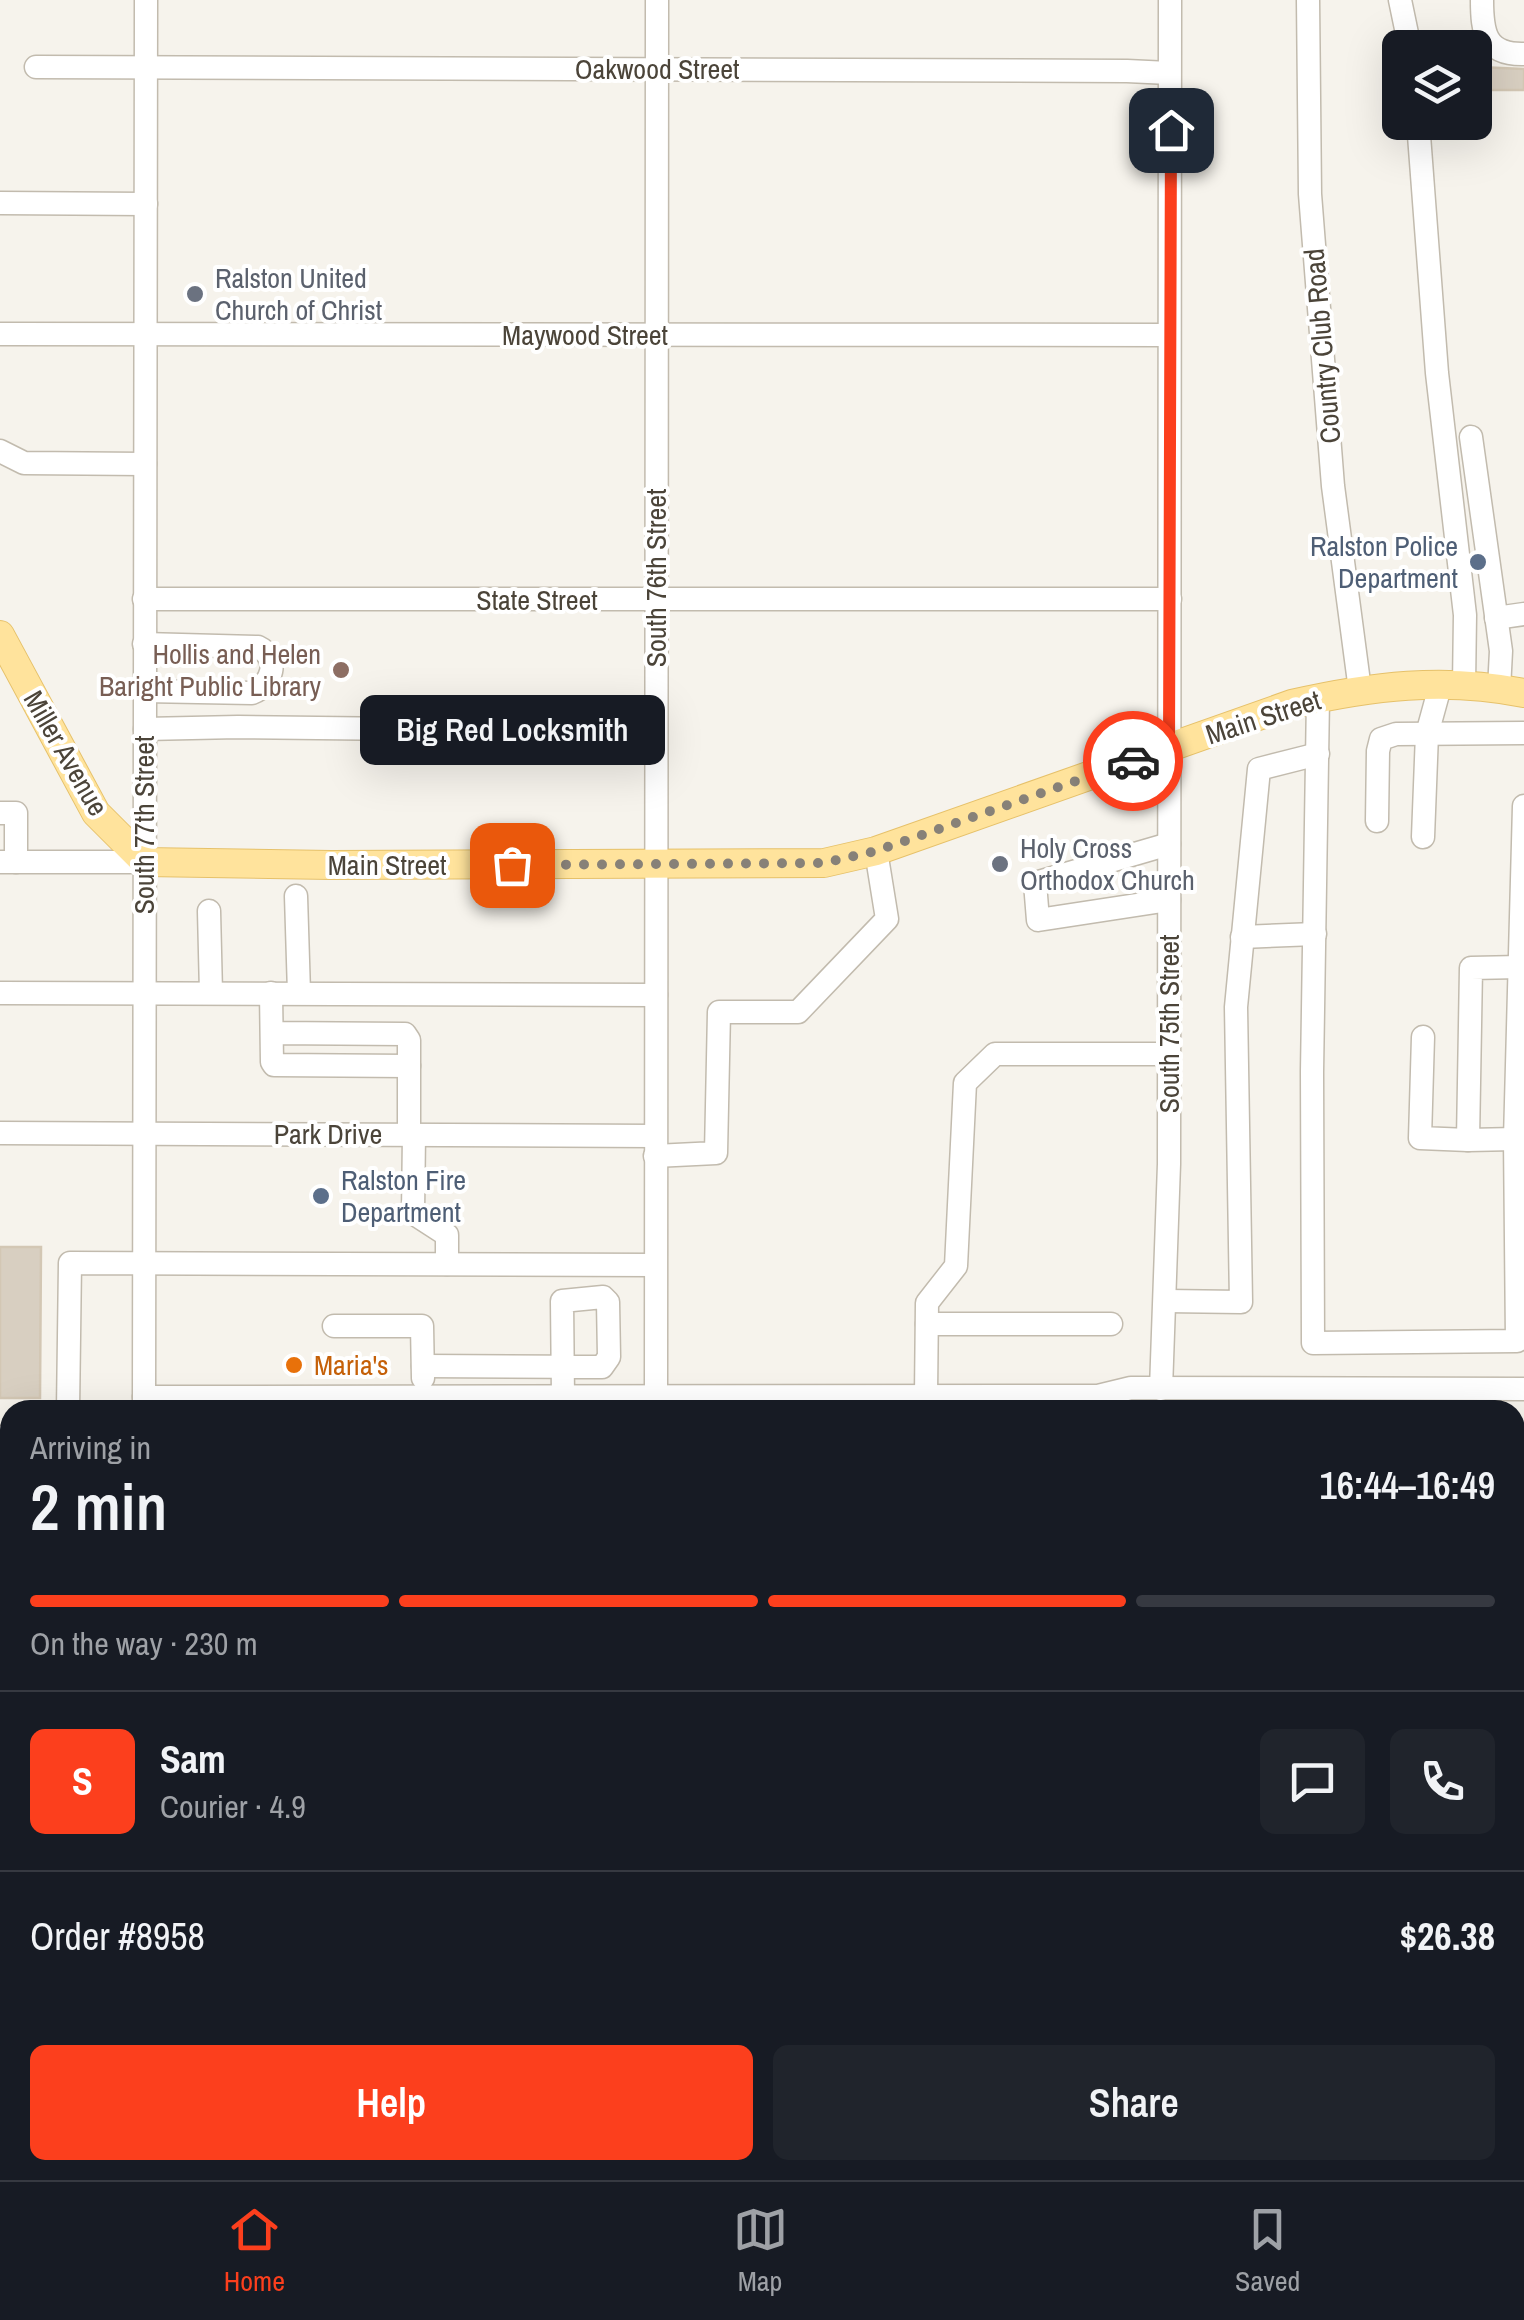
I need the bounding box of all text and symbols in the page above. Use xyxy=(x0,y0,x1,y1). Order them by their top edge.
map controls xyxy=(1382,30,1492,140)
button: layers xyxy=(1382,30,1492,140)
street label: Oakwood Street xyxy=(575,50,739,88)
pin xyxy=(1129,88,1214,173)
icon: home xyxy=(1144,103,1199,158)
street label: Country Club Road xyxy=(1295,247,1349,445)
place label: Ralston United Church of Christ xyxy=(215,259,382,329)
marker: Ralston United Church of Christ xyxy=(184,283,206,305)
street label: Maywood Street xyxy=(502,316,668,354)
street label: South 76th Street xyxy=(637,489,675,667)
place label: Ralston Police Department xyxy=(1310,527,1458,597)
marker: Ralston Police Department xyxy=(1467,551,1489,573)
street label: State Street xyxy=(476,581,598,619)
place label: Hollis and Helen Baright Public Library xyxy=(99,635,322,705)
marker: Hollis and Helen Baright Public Library xyxy=(330,659,352,681)
street label: Main Street xyxy=(1201,681,1325,753)
street label: Miller Avenue xyxy=(15,683,117,823)
callout: Big Red Locksmith xyxy=(360,695,664,765)
text: Big Red Locksmith xyxy=(396,708,629,751)
courier xyxy=(1083,711,1183,811)
icon: car xyxy=(1106,734,1161,789)
street label: South 77th Street xyxy=(125,736,163,914)
pin xyxy=(470,823,555,908)
place label: Holy Cross Orthodox Church xyxy=(1020,829,1195,899)
icon: bag xyxy=(485,838,540,893)
street label: Main Street xyxy=(328,846,446,884)
marker: Holy Cross Orthodox Church xyxy=(989,853,1011,875)
street label: South 75th Street xyxy=(1150,935,1188,1113)
street label: Park Drive xyxy=(274,1115,382,1153)
place label: Ralston Fire Department xyxy=(341,1161,466,1231)
marker: Ralston Fire Department xyxy=(310,1185,332,1207)
place label: Maria's xyxy=(314,1346,389,1384)
marker: Maria's xyxy=(283,1354,305,1376)
text: Arriving in xyxy=(30,1426,151,1469)
text: 16:44–16:49 xyxy=(1319,1460,1495,1511)
text: 2 min xyxy=(30,1463,167,1550)
text: On the way · 230 m xyxy=(30,1622,258,1665)
button: chat xyxy=(1260,1729,1365,1834)
button: phone xyxy=(1390,1729,1495,1834)
text: Sam xyxy=(160,1734,226,1785)
text: S xyxy=(72,1756,93,1807)
text: Courier · 4.9 xyxy=(160,1785,306,1828)
text: Order #8958 xyxy=(30,1911,205,1962)
text: $26.38 xyxy=(1400,1911,1495,1962)
button: Help xyxy=(30,2045,753,2160)
button: Share xyxy=(773,2045,1495,2160)
tab: Home xyxy=(224,2202,285,2300)
tab: Map xyxy=(733,2202,788,2300)
tab: Saved xyxy=(1235,2202,1300,2300)

